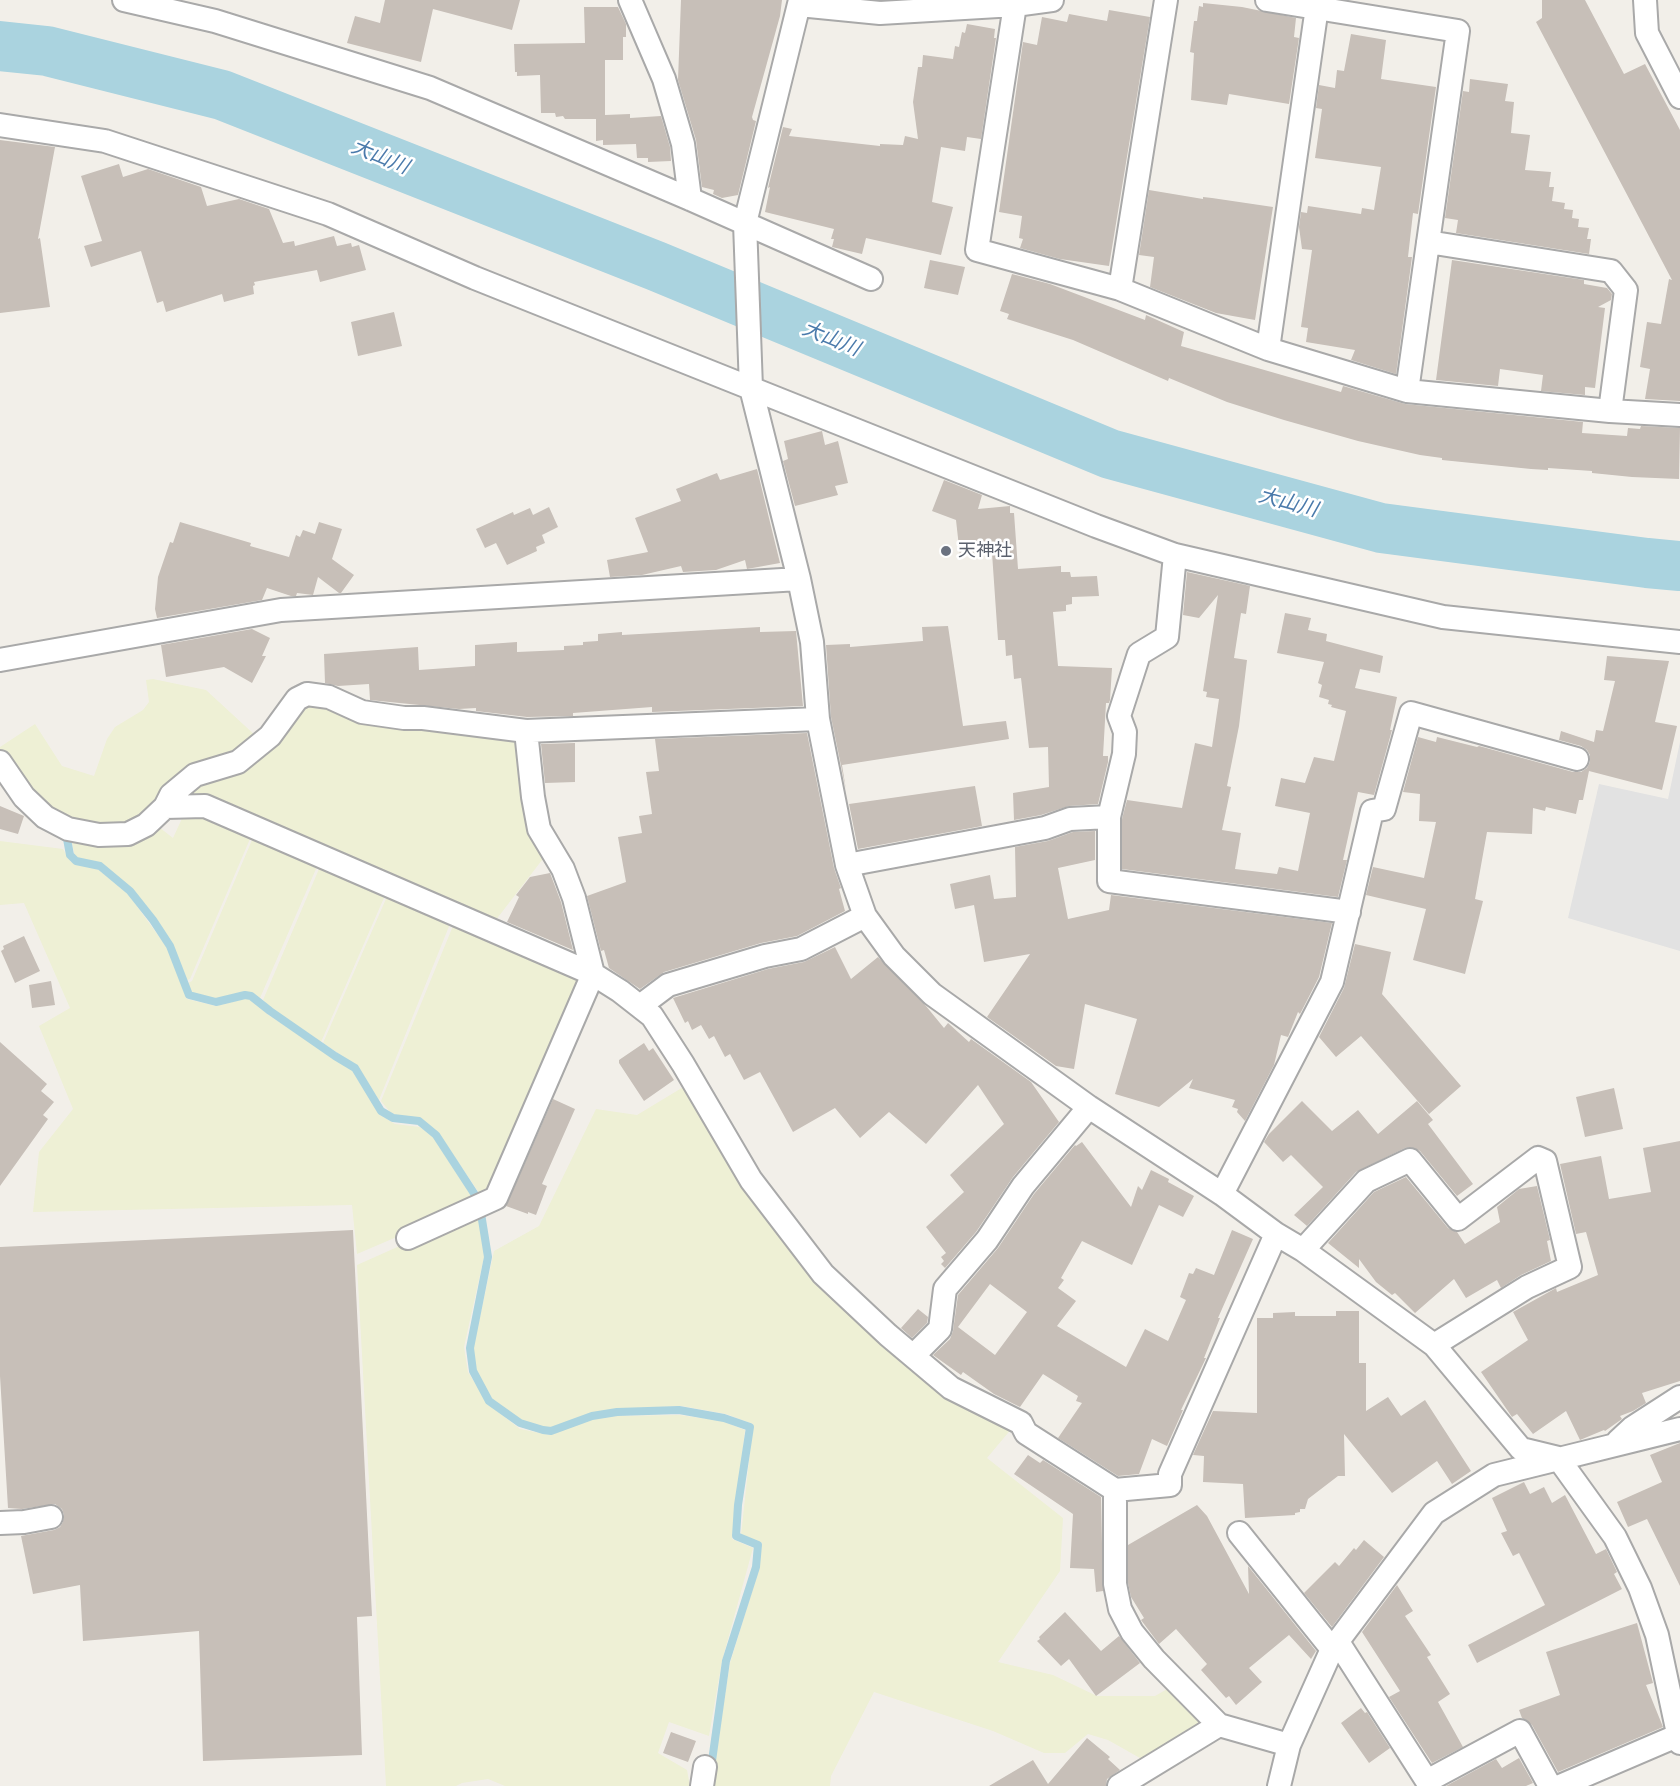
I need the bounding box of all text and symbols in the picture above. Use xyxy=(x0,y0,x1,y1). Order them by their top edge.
water label: 大山川 xyxy=(348,135,412,179)
water label: 大山川 xyxy=(799,317,863,361)
water label: 大山川 xyxy=(1256,484,1320,522)
place label: 天神社 xyxy=(958,540,1012,562)
marker: 天神社 xyxy=(939,544,953,558)

